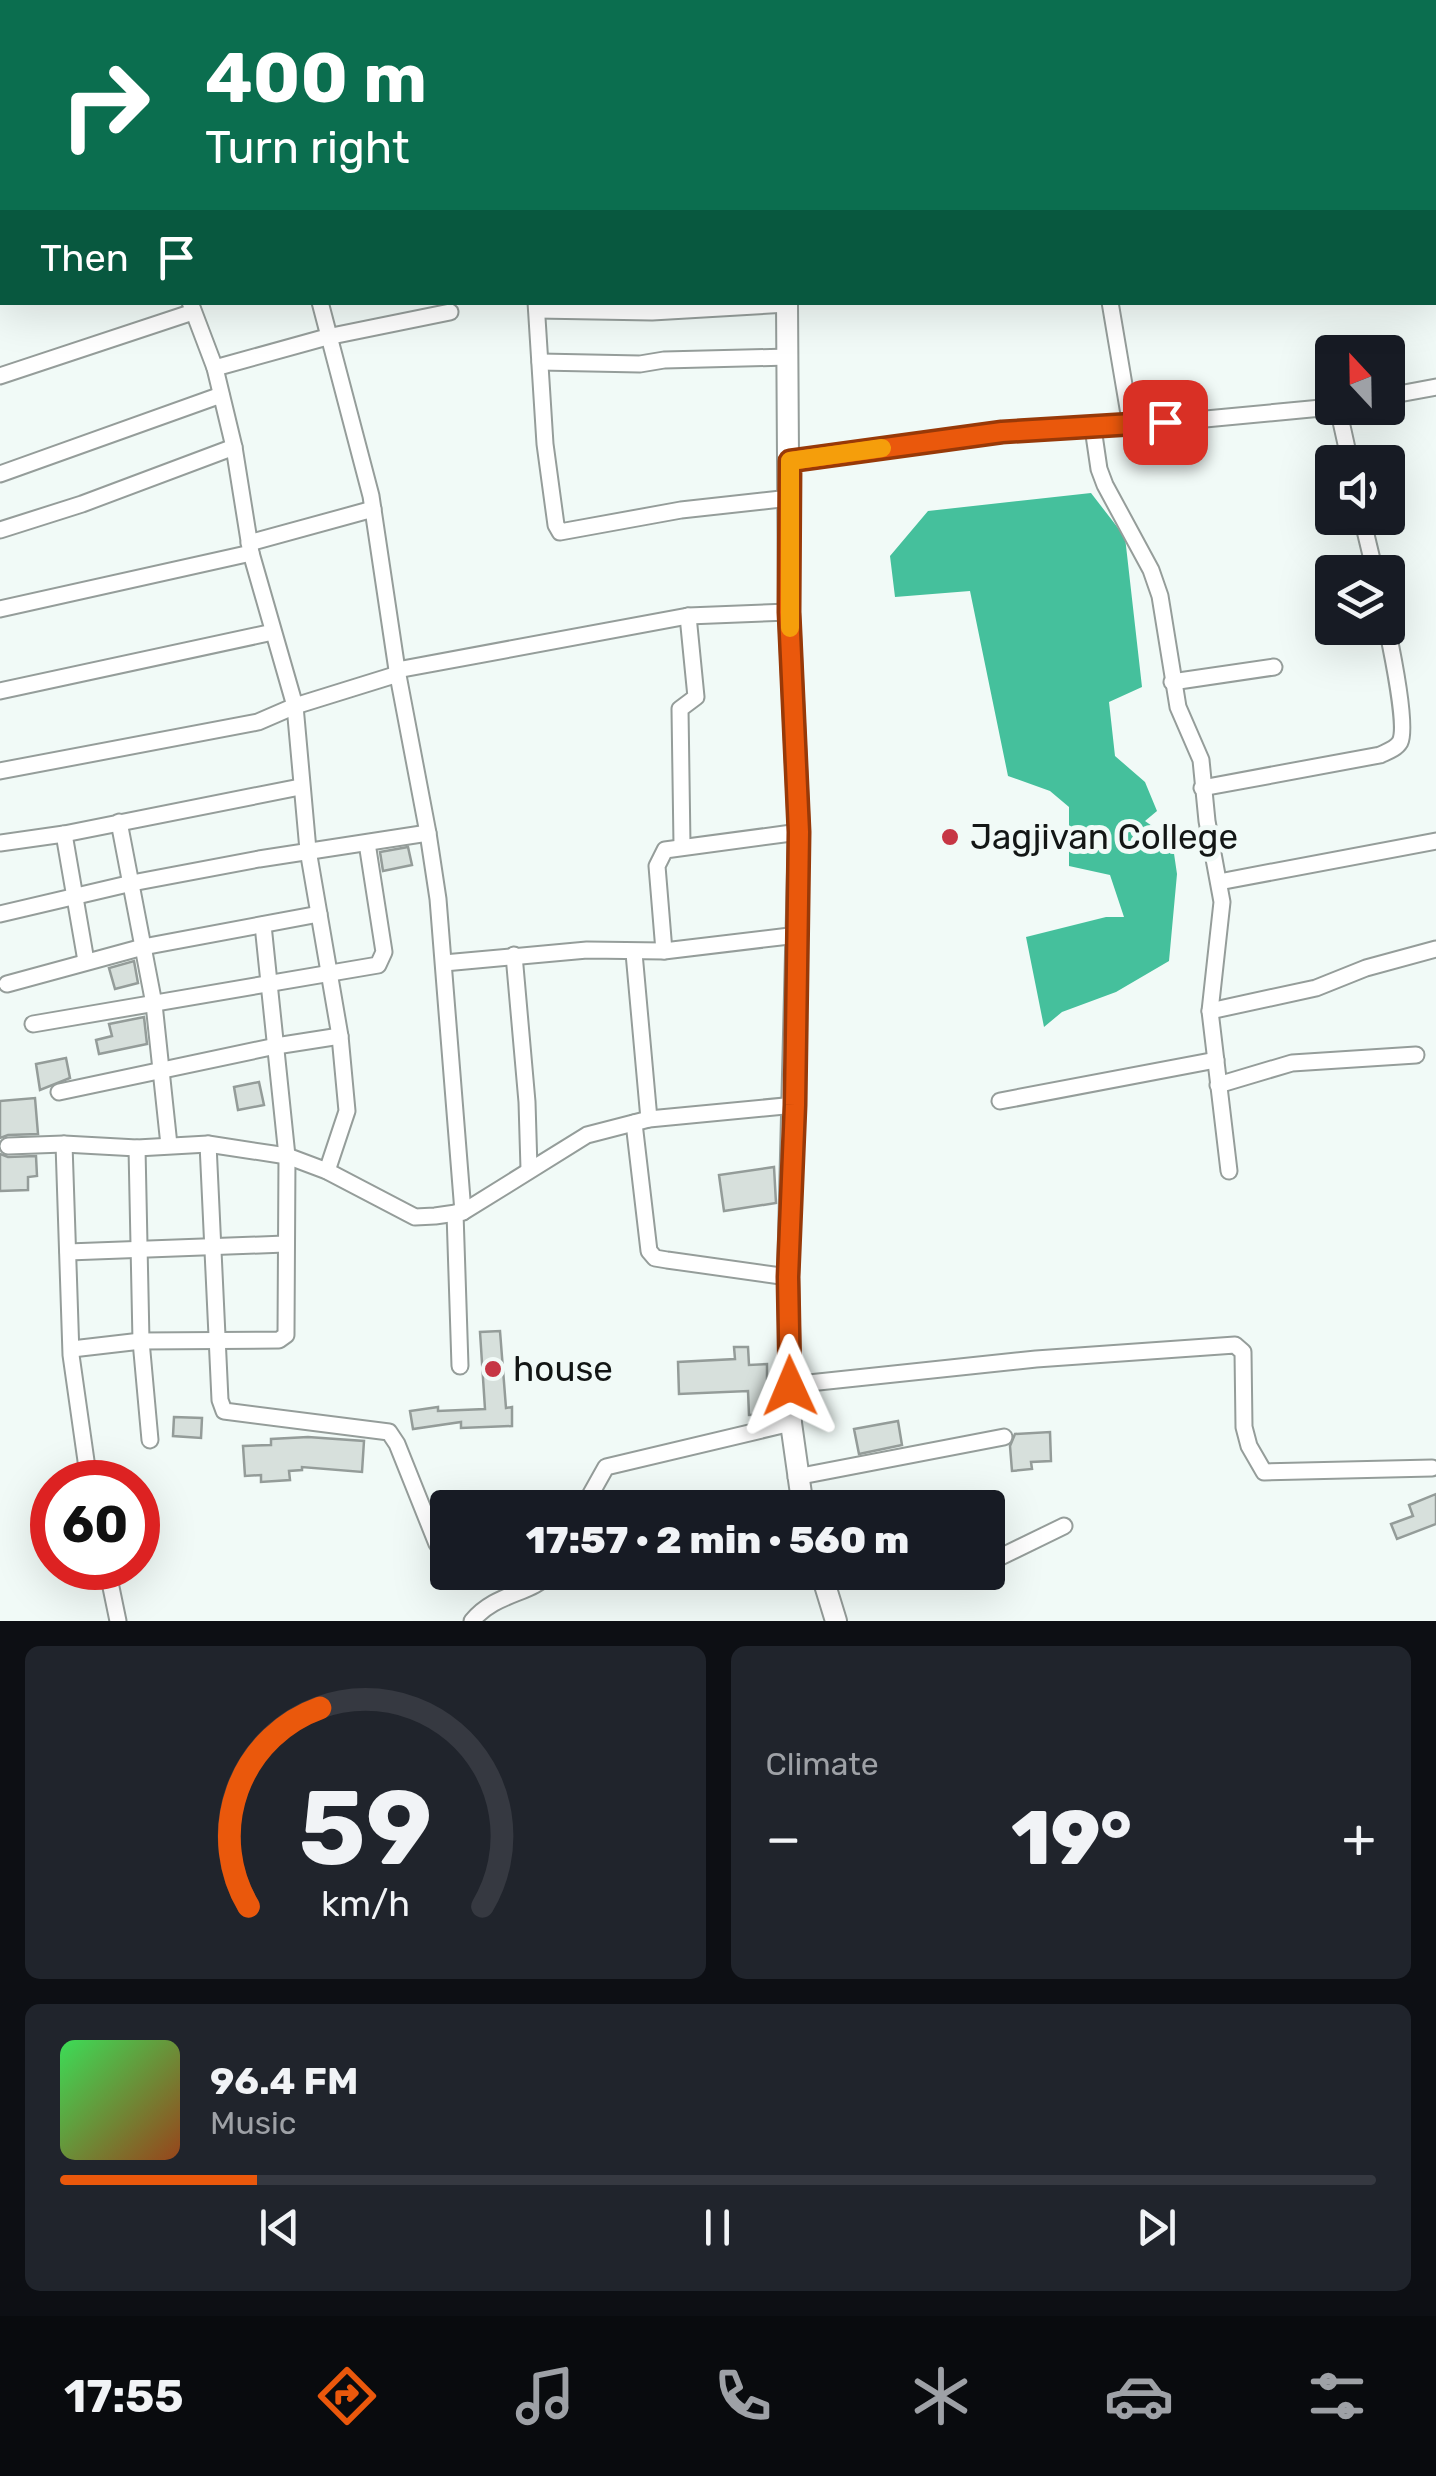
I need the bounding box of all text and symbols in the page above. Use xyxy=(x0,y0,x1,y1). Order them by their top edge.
text: 400 m xyxy=(205,37,427,120)
icon: right xyxy=(40,40,170,170)
text: Turn right xyxy=(205,121,409,174)
icon: arrive xyxy=(149,230,204,285)
text: Then xyxy=(40,235,129,281)
north arrow xyxy=(1315,335,1405,425)
map controls xyxy=(1315,335,1405,645)
pin xyxy=(1123,380,1208,465)
icon: arrive xyxy=(1138,395,1193,450)
button: sound xyxy=(1315,445,1405,535)
button: layers xyxy=(1315,555,1405,645)
place label: Jagjivan College xyxy=(970,816,1238,858)
marker: Jagjivan College xyxy=(939,826,961,848)
position arrow xyxy=(738,1334,842,1438)
place label: house xyxy=(513,1348,613,1390)
marker: house xyxy=(482,1358,504,1380)
speed limit sign: 60 xyxy=(30,1460,160,1590)
text: 17:57 · 2 min · 560 m xyxy=(526,1517,909,1563)
text: Climate xyxy=(766,1745,879,1783)
text: 59 xyxy=(298,1767,432,1890)
text: 19° xyxy=(1011,1794,1132,1883)
text: − xyxy=(766,1806,801,1871)
text: + xyxy=(1342,1806,1376,1871)
text: km/h xyxy=(321,1883,410,1925)
text: 96.4 FM xyxy=(210,2058,358,2104)
text: Music xyxy=(210,2104,296,2142)
icon: previous xyxy=(252,2200,307,2255)
icon: pause xyxy=(690,2200,745,2255)
icon: next xyxy=(1129,2200,1184,2255)
icon: directions xyxy=(312,2361,382,2431)
icon: music xyxy=(510,2361,580,2431)
icon: phone xyxy=(708,2361,778,2431)
icon: climate xyxy=(906,2361,976,2431)
icon: car xyxy=(1104,2361,1174,2431)
icon: filters xyxy=(1302,2361,1372,2431)
text: 17:55 xyxy=(64,2370,183,2423)

